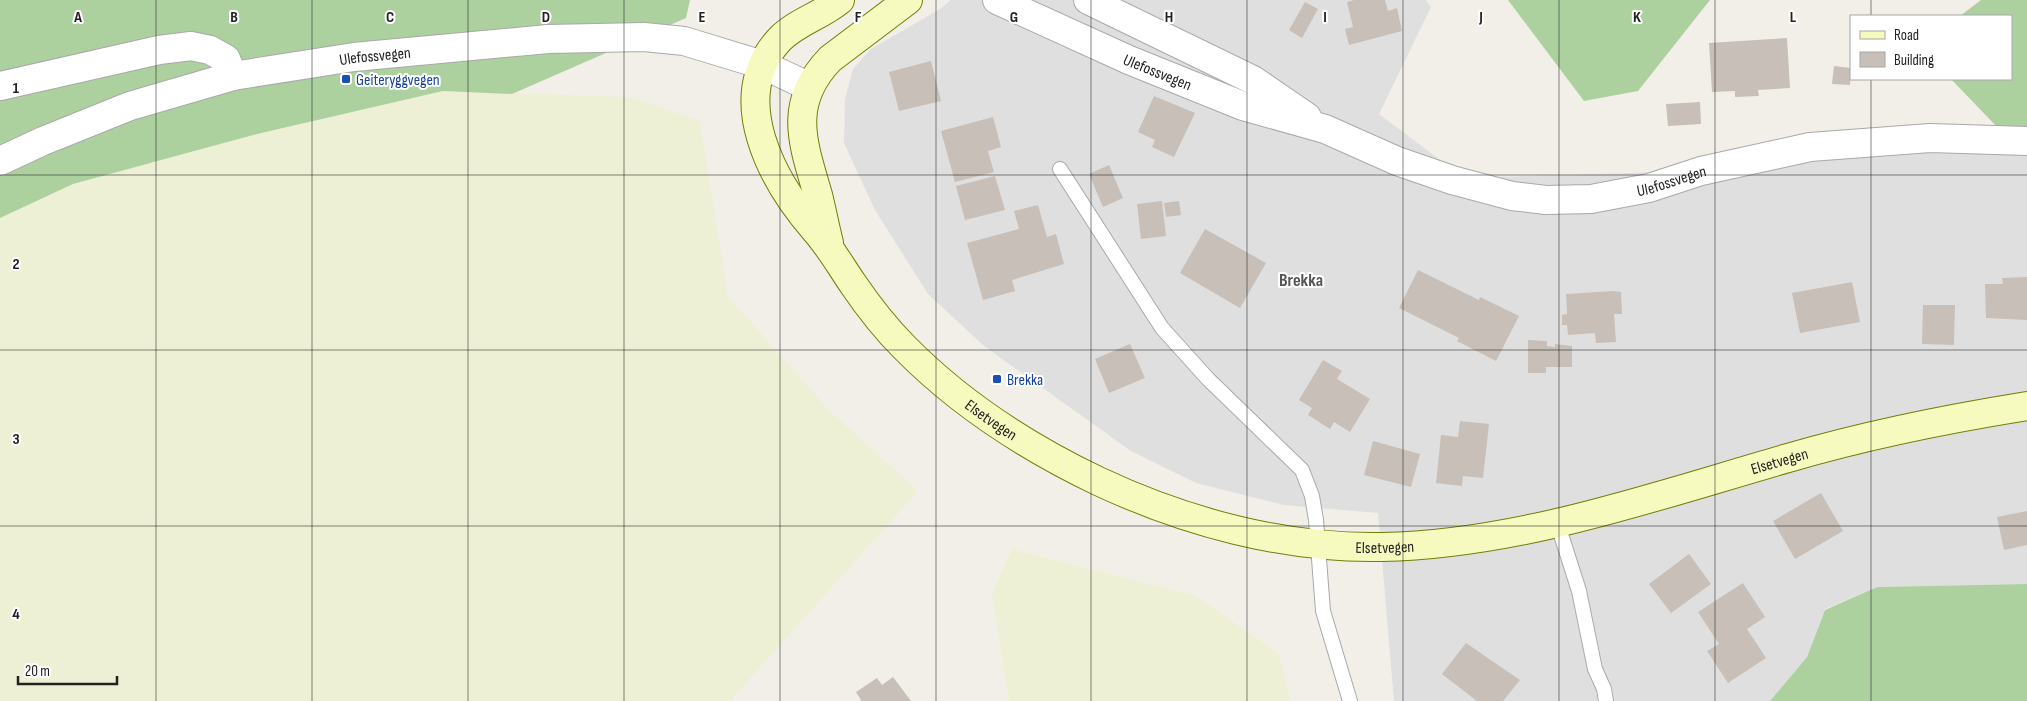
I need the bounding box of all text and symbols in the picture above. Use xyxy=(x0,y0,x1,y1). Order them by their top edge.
text: A xyxy=(73,8,82,27)
text: B xyxy=(230,8,238,27)
text: C xyxy=(386,8,394,27)
text: D xyxy=(542,8,550,27)
text: E xyxy=(699,8,706,27)
text: F xyxy=(855,8,862,27)
text: G xyxy=(1010,8,1018,27)
text: H xyxy=(1165,8,1173,27)
text: I xyxy=(1323,8,1327,27)
text: J xyxy=(1478,8,1483,27)
text: K xyxy=(1633,8,1641,27)
text: L xyxy=(1790,8,1797,27)
legend xyxy=(1850,15,2012,80)
text: Road xyxy=(1894,26,1919,45)
street label: Ulefossvegen xyxy=(338,44,412,70)
street label: Ulefossvegen xyxy=(1120,51,1194,95)
text: Building xyxy=(1894,51,1934,70)
place label: Geiteryggvegen xyxy=(356,71,440,90)
marker: Geiteryggvegen xyxy=(340,73,352,85)
text: 1 xyxy=(13,79,20,98)
street label: Ulefossvegen xyxy=(1635,162,1708,201)
text: 2 xyxy=(12,255,20,274)
district label: Brekka xyxy=(1279,270,1323,291)
place label: Brekka xyxy=(1007,371,1043,390)
marker: Brekka xyxy=(991,373,1003,385)
street label: Elsetvegen xyxy=(961,396,1020,445)
text: 3 xyxy=(12,430,20,449)
street label: Elsetvegen xyxy=(1749,445,1810,479)
street label: Elsetvegen xyxy=(1355,538,1415,558)
text: 4 xyxy=(12,605,20,624)
scale bar xyxy=(18,654,116,686)
text: 20 m xyxy=(25,662,50,681)

